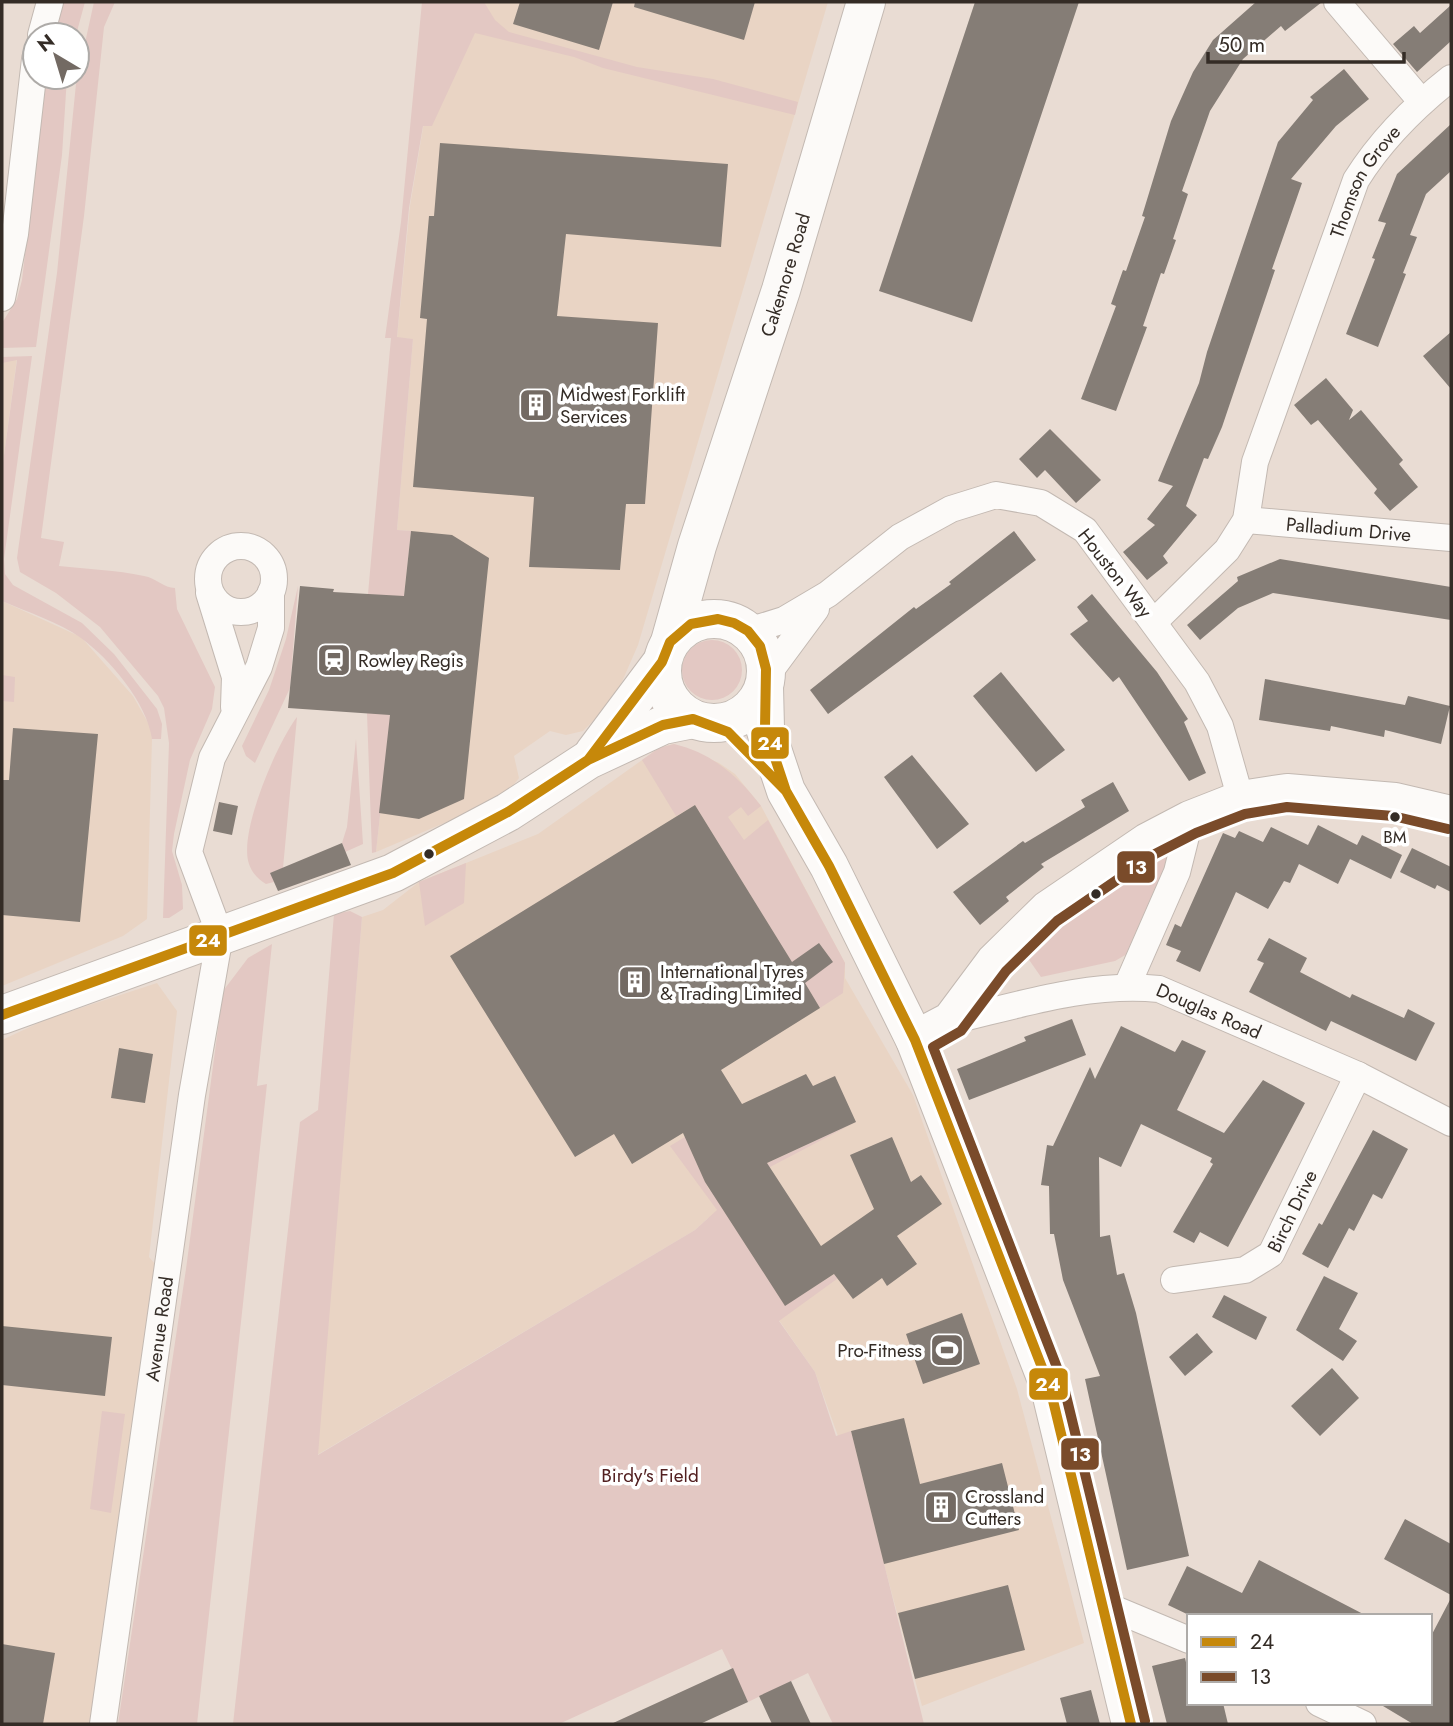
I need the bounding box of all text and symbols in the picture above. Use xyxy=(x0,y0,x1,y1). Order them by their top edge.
north arrow xyxy=(21,21,91,91)
scale bar xyxy=(1208,21,1404,65)
text: N xyxy=(32,28,60,58)
text: 50 m xyxy=(1218,30,1265,60)
street label: Thomson Grove xyxy=(1323,119,1406,242)
street label: Cakemore Road xyxy=(753,210,817,340)
place label: Midwest Forklift Services xyxy=(560,381,685,430)
building icon: Midwest Forklift Services xyxy=(517,386,555,424)
street label: Palladium Drive xyxy=(1285,510,1412,548)
street label: Houston Way xyxy=(1072,523,1159,624)
station icon: Rowley Regis xyxy=(315,641,353,679)
place label: Rowley Regis xyxy=(358,647,464,674)
line badge: 24 xyxy=(750,726,790,760)
text: 24 xyxy=(757,730,783,757)
marker: BM xyxy=(1388,810,1402,824)
place label: BM xyxy=(1383,825,1407,849)
unlabelled marker xyxy=(422,847,436,861)
line badge: 13 xyxy=(1116,850,1156,884)
text: 13 xyxy=(1125,854,1147,881)
unlabelled marker xyxy=(1089,887,1103,901)
line badge: 24 xyxy=(188,924,228,957)
text: 24 xyxy=(195,927,221,954)
place label: International Tyres & Trading Limited xyxy=(660,958,804,1007)
building icon: International Tyres & Trading Limited xyxy=(616,963,654,1001)
street label: Douglas Road xyxy=(1152,976,1266,1045)
street label: Birch Drive xyxy=(1260,1165,1324,1257)
street label: Avenue Road xyxy=(138,1275,180,1383)
sports icon: Pro-Fitness xyxy=(928,1331,966,1369)
place label: Pro-Fitness xyxy=(837,1337,922,1364)
line badge: 24 xyxy=(1028,1367,1069,1401)
text: 24 xyxy=(1035,1371,1061,1398)
line badge: 13 xyxy=(1060,1437,1100,1471)
text: 13 xyxy=(1069,1441,1091,1468)
park label: Birdy's Field xyxy=(601,1462,699,1489)
place label: Crossland Cutters xyxy=(965,1483,1044,1532)
building icon: Crossland Cutters xyxy=(922,1488,960,1526)
legend xyxy=(1187,1614,1432,1705)
text: 24 xyxy=(1250,1627,1274,1657)
text: 13 xyxy=(1250,1662,1271,1692)

